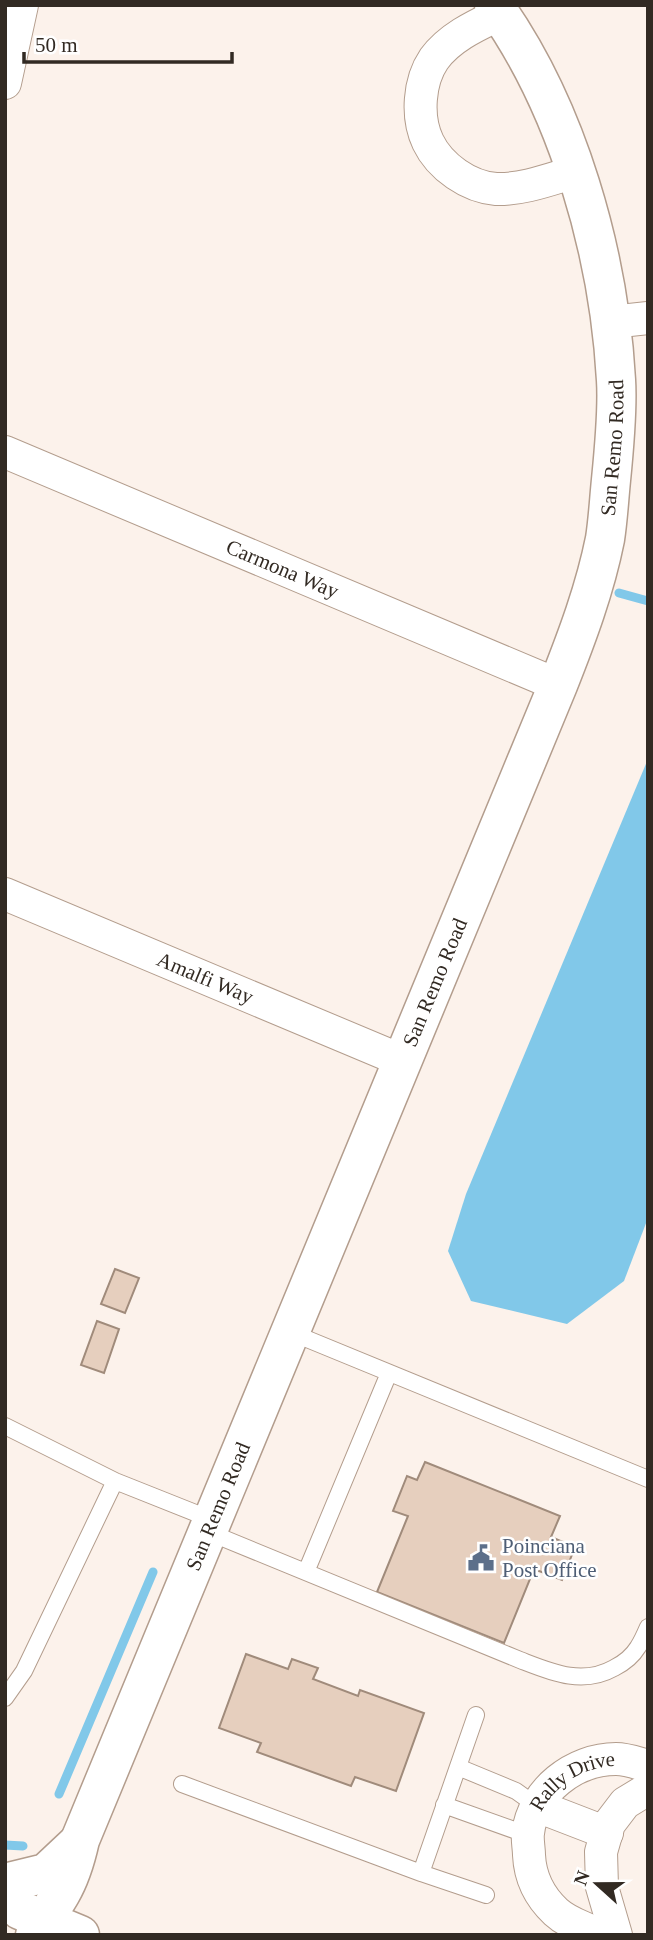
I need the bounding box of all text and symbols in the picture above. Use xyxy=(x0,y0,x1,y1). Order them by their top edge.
scale bar xyxy=(24,21,233,65)
text: 50 m xyxy=(35,33,78,57)
street label: San Remo Road xyxy=(596,379,629,517)
street label: Carmona Way xyxy=(222,535,343,603)
street label: San Remo Road xyxy=(398,914,472,1050)
street label: Amalfi Way xyxy=(153,947,257,1009)
street label: San Remo Road xyxy=(181,1438,255,1574)
place label: Poinciana Post Office xyxy=(502,1534,597,1582)
public building icon: Poinciana Post Office xyxy=(466,1543,496,1573)
street label: Rally Drive xyxy=(525,1747,616,1815)
north arrow xyxy=(562,1849,632,1919)
text: N xyxy=(569,1868,594,1888)

